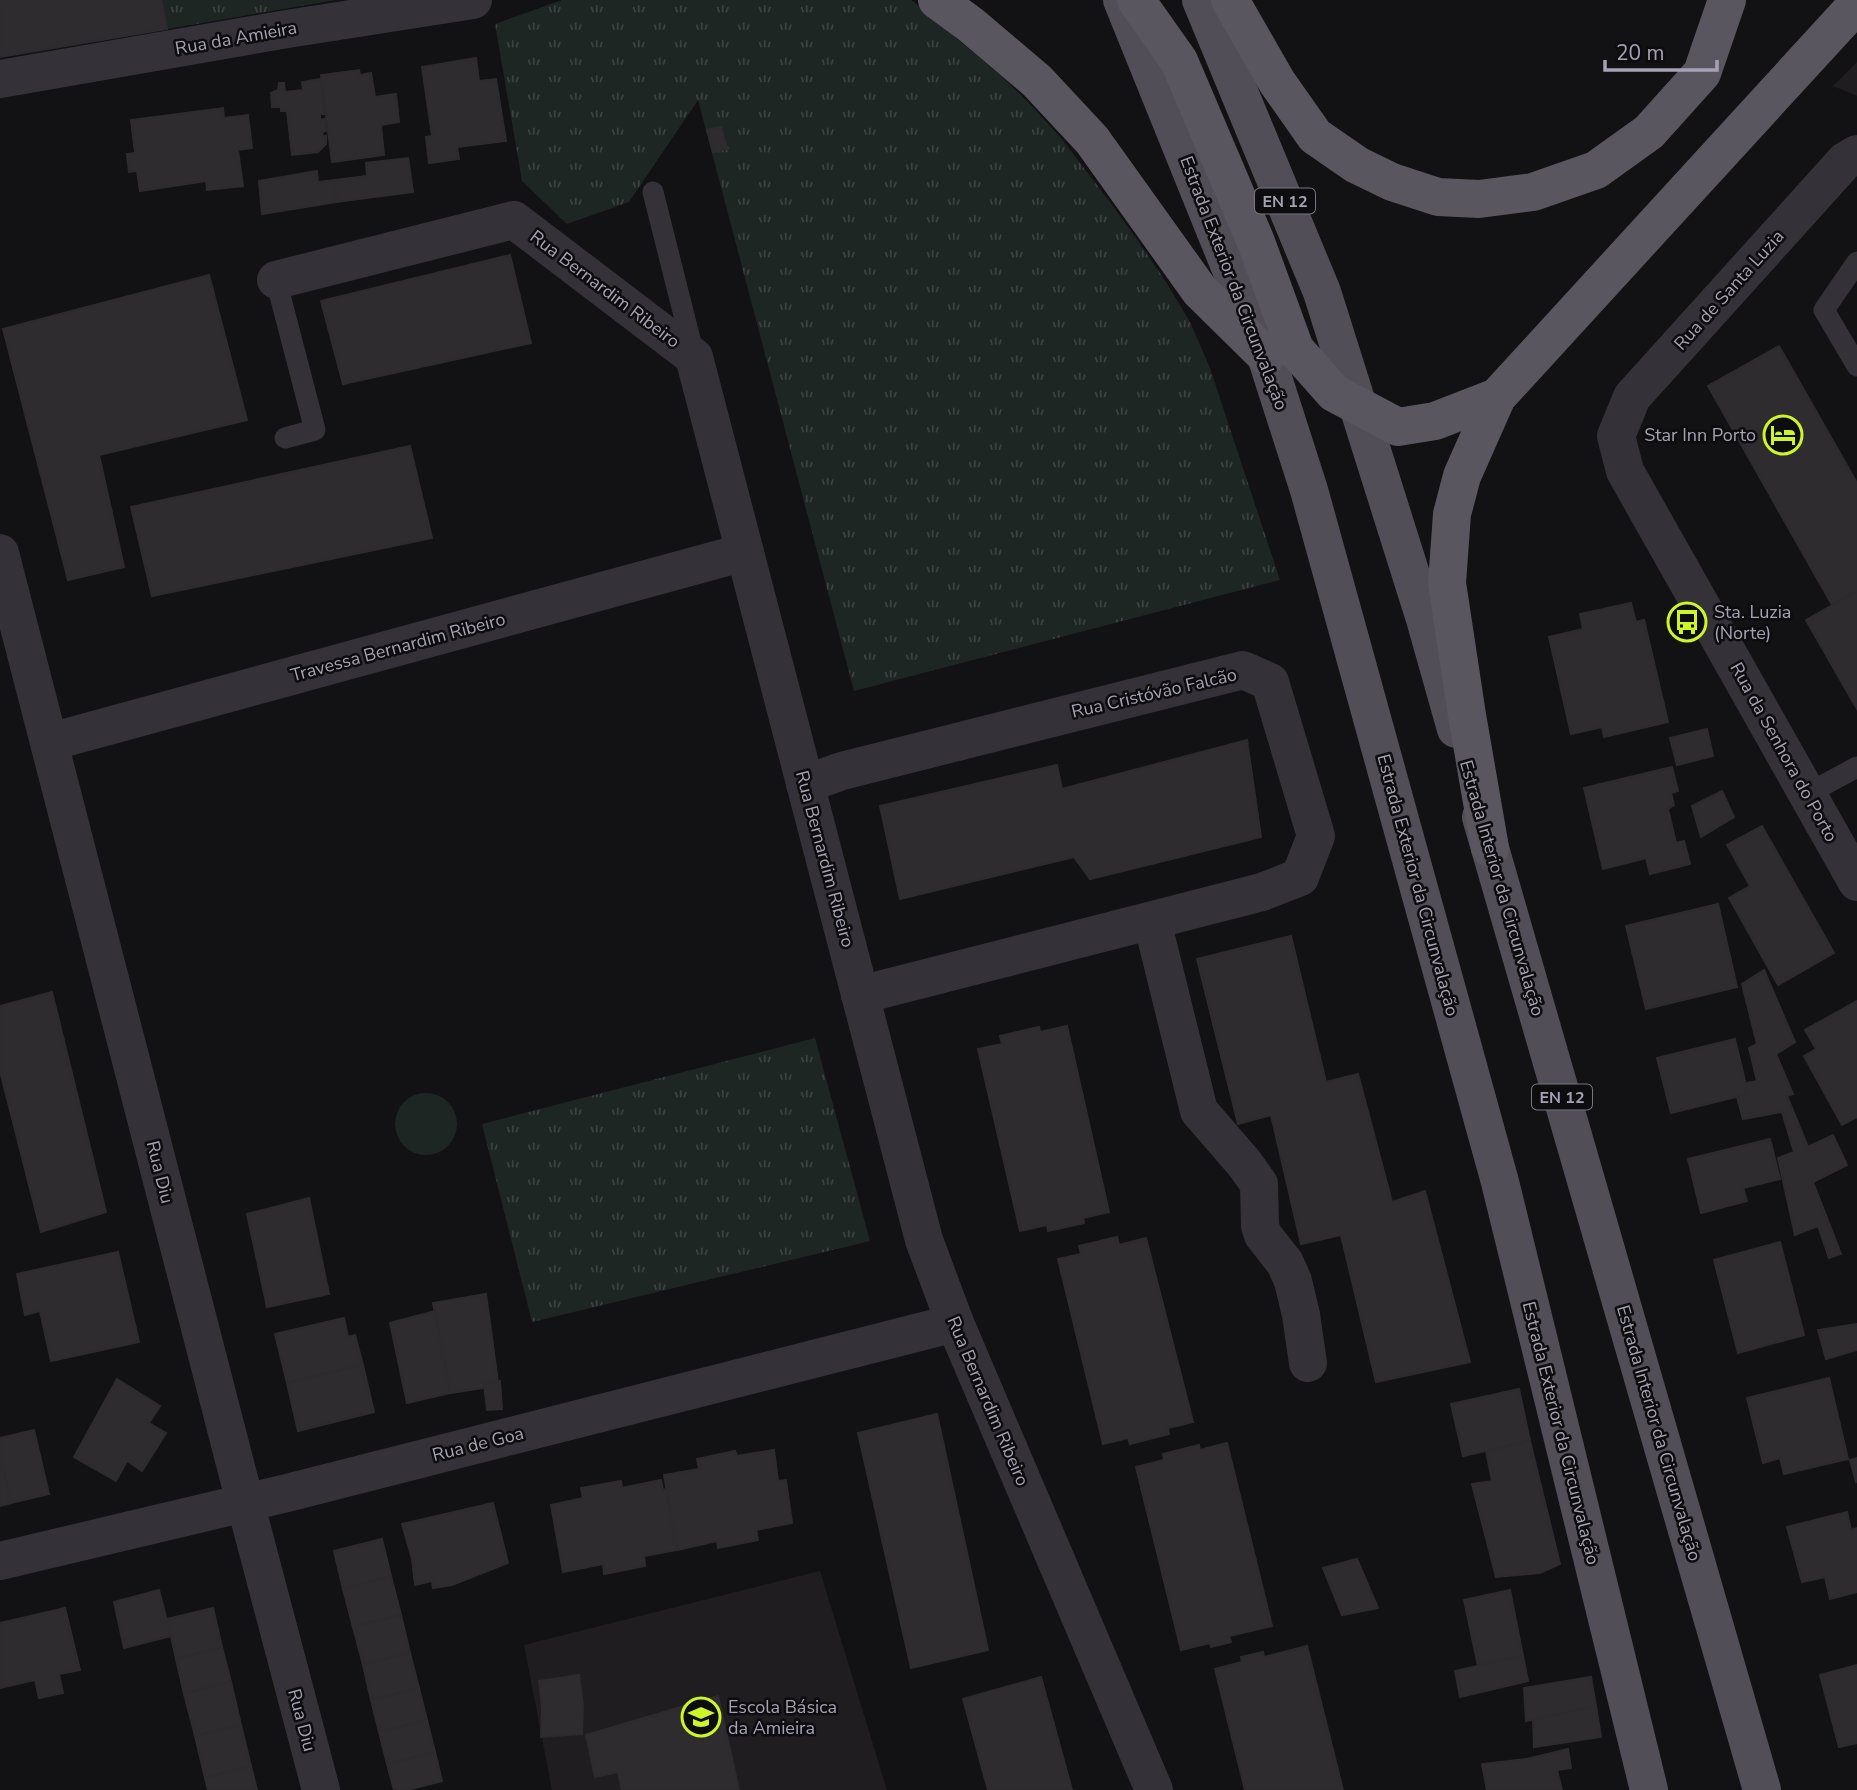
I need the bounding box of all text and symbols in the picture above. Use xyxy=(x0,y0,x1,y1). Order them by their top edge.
street label: Rua da Amieira xyxy=(173,15,299,61)
scale bar xyxy=(1605,28,1717,72)
text: 20 m xyxy=(1616,39,1665,67)
street label: Estrada Exterior da Circunvalação xyxy=(1174,152,1294,414)
road number: EN 12 xyxy=(1255,188,1315,214)
street label: Rua Bernardim Ribeiro xyxy=(525,225,685,353)
street label: Rua de Santa Luzia xyxy=(1669,225,1789,355)
hotel icon: Star Inn Porto xyxy=(1762,414,1804,456)
place label: Star Inn Porto xyxy=(1644,423,1756,447)
place label: Sta. Luzia (Norte) xyxy=(1714,600,1791,645)
bus stop icon: Sta. Luzia (Norte) xyxy=(1666,601,1708,643)
street label: Travessa Bernardim Ribeiro xyxy=(288,607,508,687)
street label: Rua da Senhora do Porto xyxy=(1725,658,1843,846)
street label: Rua Cristóvão Falcão xyxy=(1069,662,1239,724)
street label: Estrada Exterior da Circunvalação xyxy=(1371,751,1465,1019)
street label: Estrada Interior da Circunvalação xyxy=(1454,757,1550,1019)
street label: Rua Bernardim Ribeiro xyxy=(790,768,860,950)
road number: EN 12 xyxy=(1532,1084,1592,1110)
street label: Rua Diu xyxy=(141,1138,179,1206)
street label: Estrada Exterior da Circunvalação xyxy=(1517,1299,1605,1567)
street label: Estrada Interior da Circunvalação xyxy=(1611,1302,1707,1564)
street label: Rua Bernardim Ribeiro xyxy=(941,1313,1035,1489)
street label: Rua de Goa xyxy=(430,1421,526,1467)
street label: Rua Diu xyxy=(282,1686,322,1754)
place label: Escola Básica da Amieira xyxy=(728,1695,837,1740)
school or university icon: Escola Básica da Amieira xyxy=(680,1696,722,1738)

